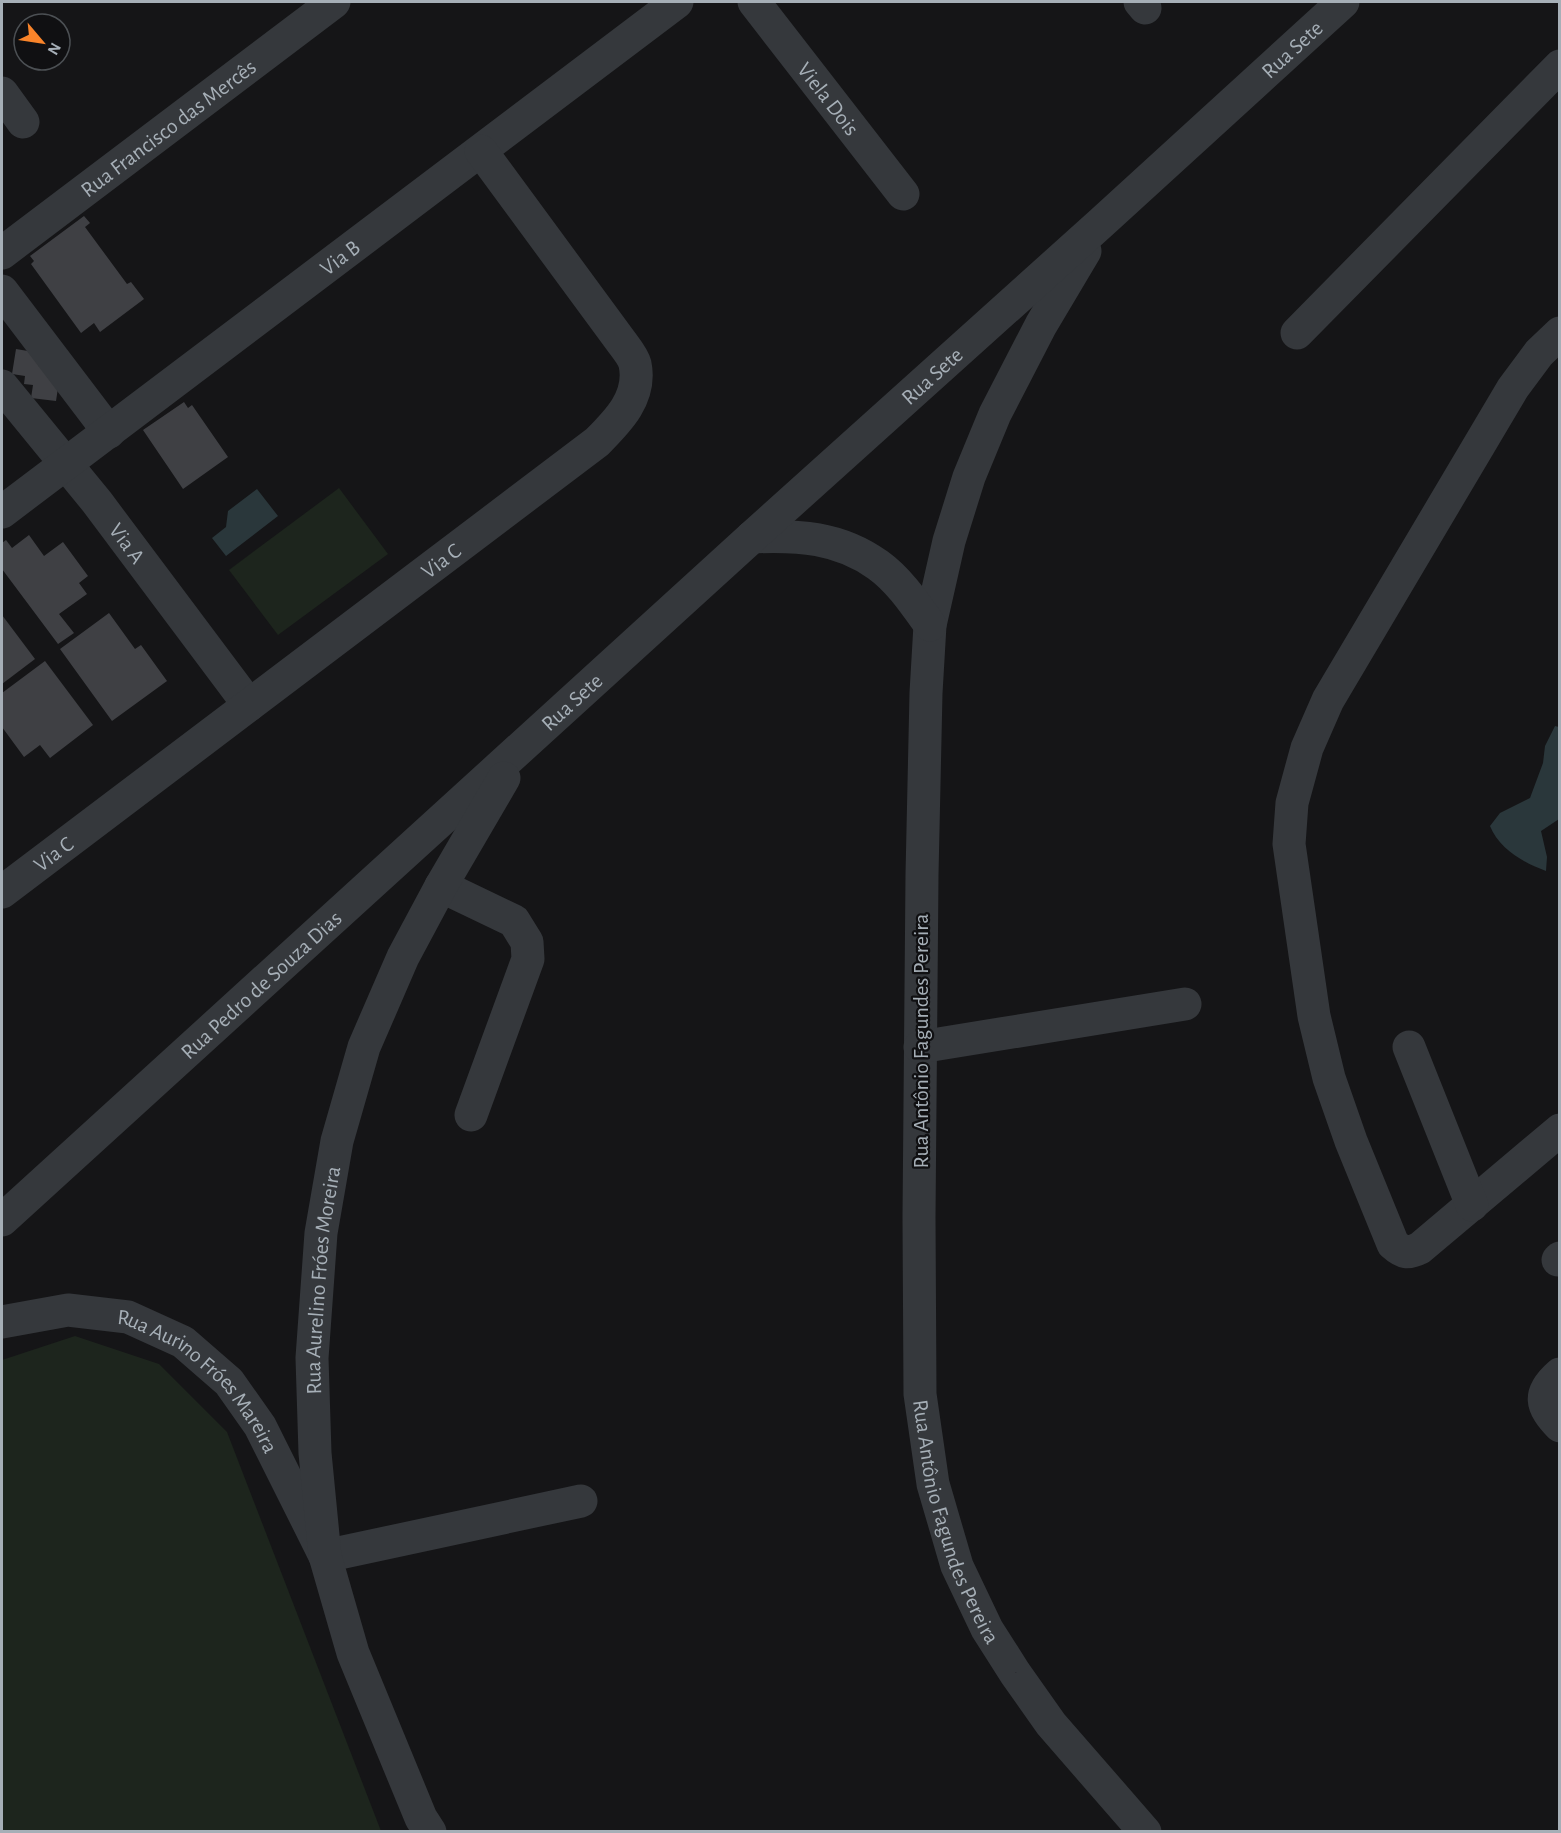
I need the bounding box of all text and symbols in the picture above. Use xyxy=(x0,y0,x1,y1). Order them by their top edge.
north arrow xyxy=(12,12,72,72)
street label: Rua Sete xyxy=(1258,17,1327,83)
text: N xyxy=(45,40,64,58)
street label: Rua Francisco das Mercês xyxy=(77,55,260,201)
street label: Viela Dois xyxy=(793,58,863,140)
street label: Via B xyxy=(316,236,364,280)
street label: Rua Sete xyxy=(897,343,967,409)
street label: Via A xyxy=(105,519,149,568)
street label: Via C xyxy=(417,539,465,583)
street label: Rua Sete xyxy=(537,669,607,735)
street label: Via C xyxy=(30,832,77,876)
street label: Rua Pedro de Souza Dias xyxy=(177,907,346,1063)
street label: Rua Antônio Fagundes Pereira xyxy=(910,914,932,1168)
street label: Rua Aurelino Fróes Moreira xyxy=(302,1164,344,1395)
street label: Rua Aurino Fróes Mareira xyxy=(116,1306,282,1457)
street label: Rua Antônio Fagundes Pereira xyxy=(909,1398,1003,1648)

